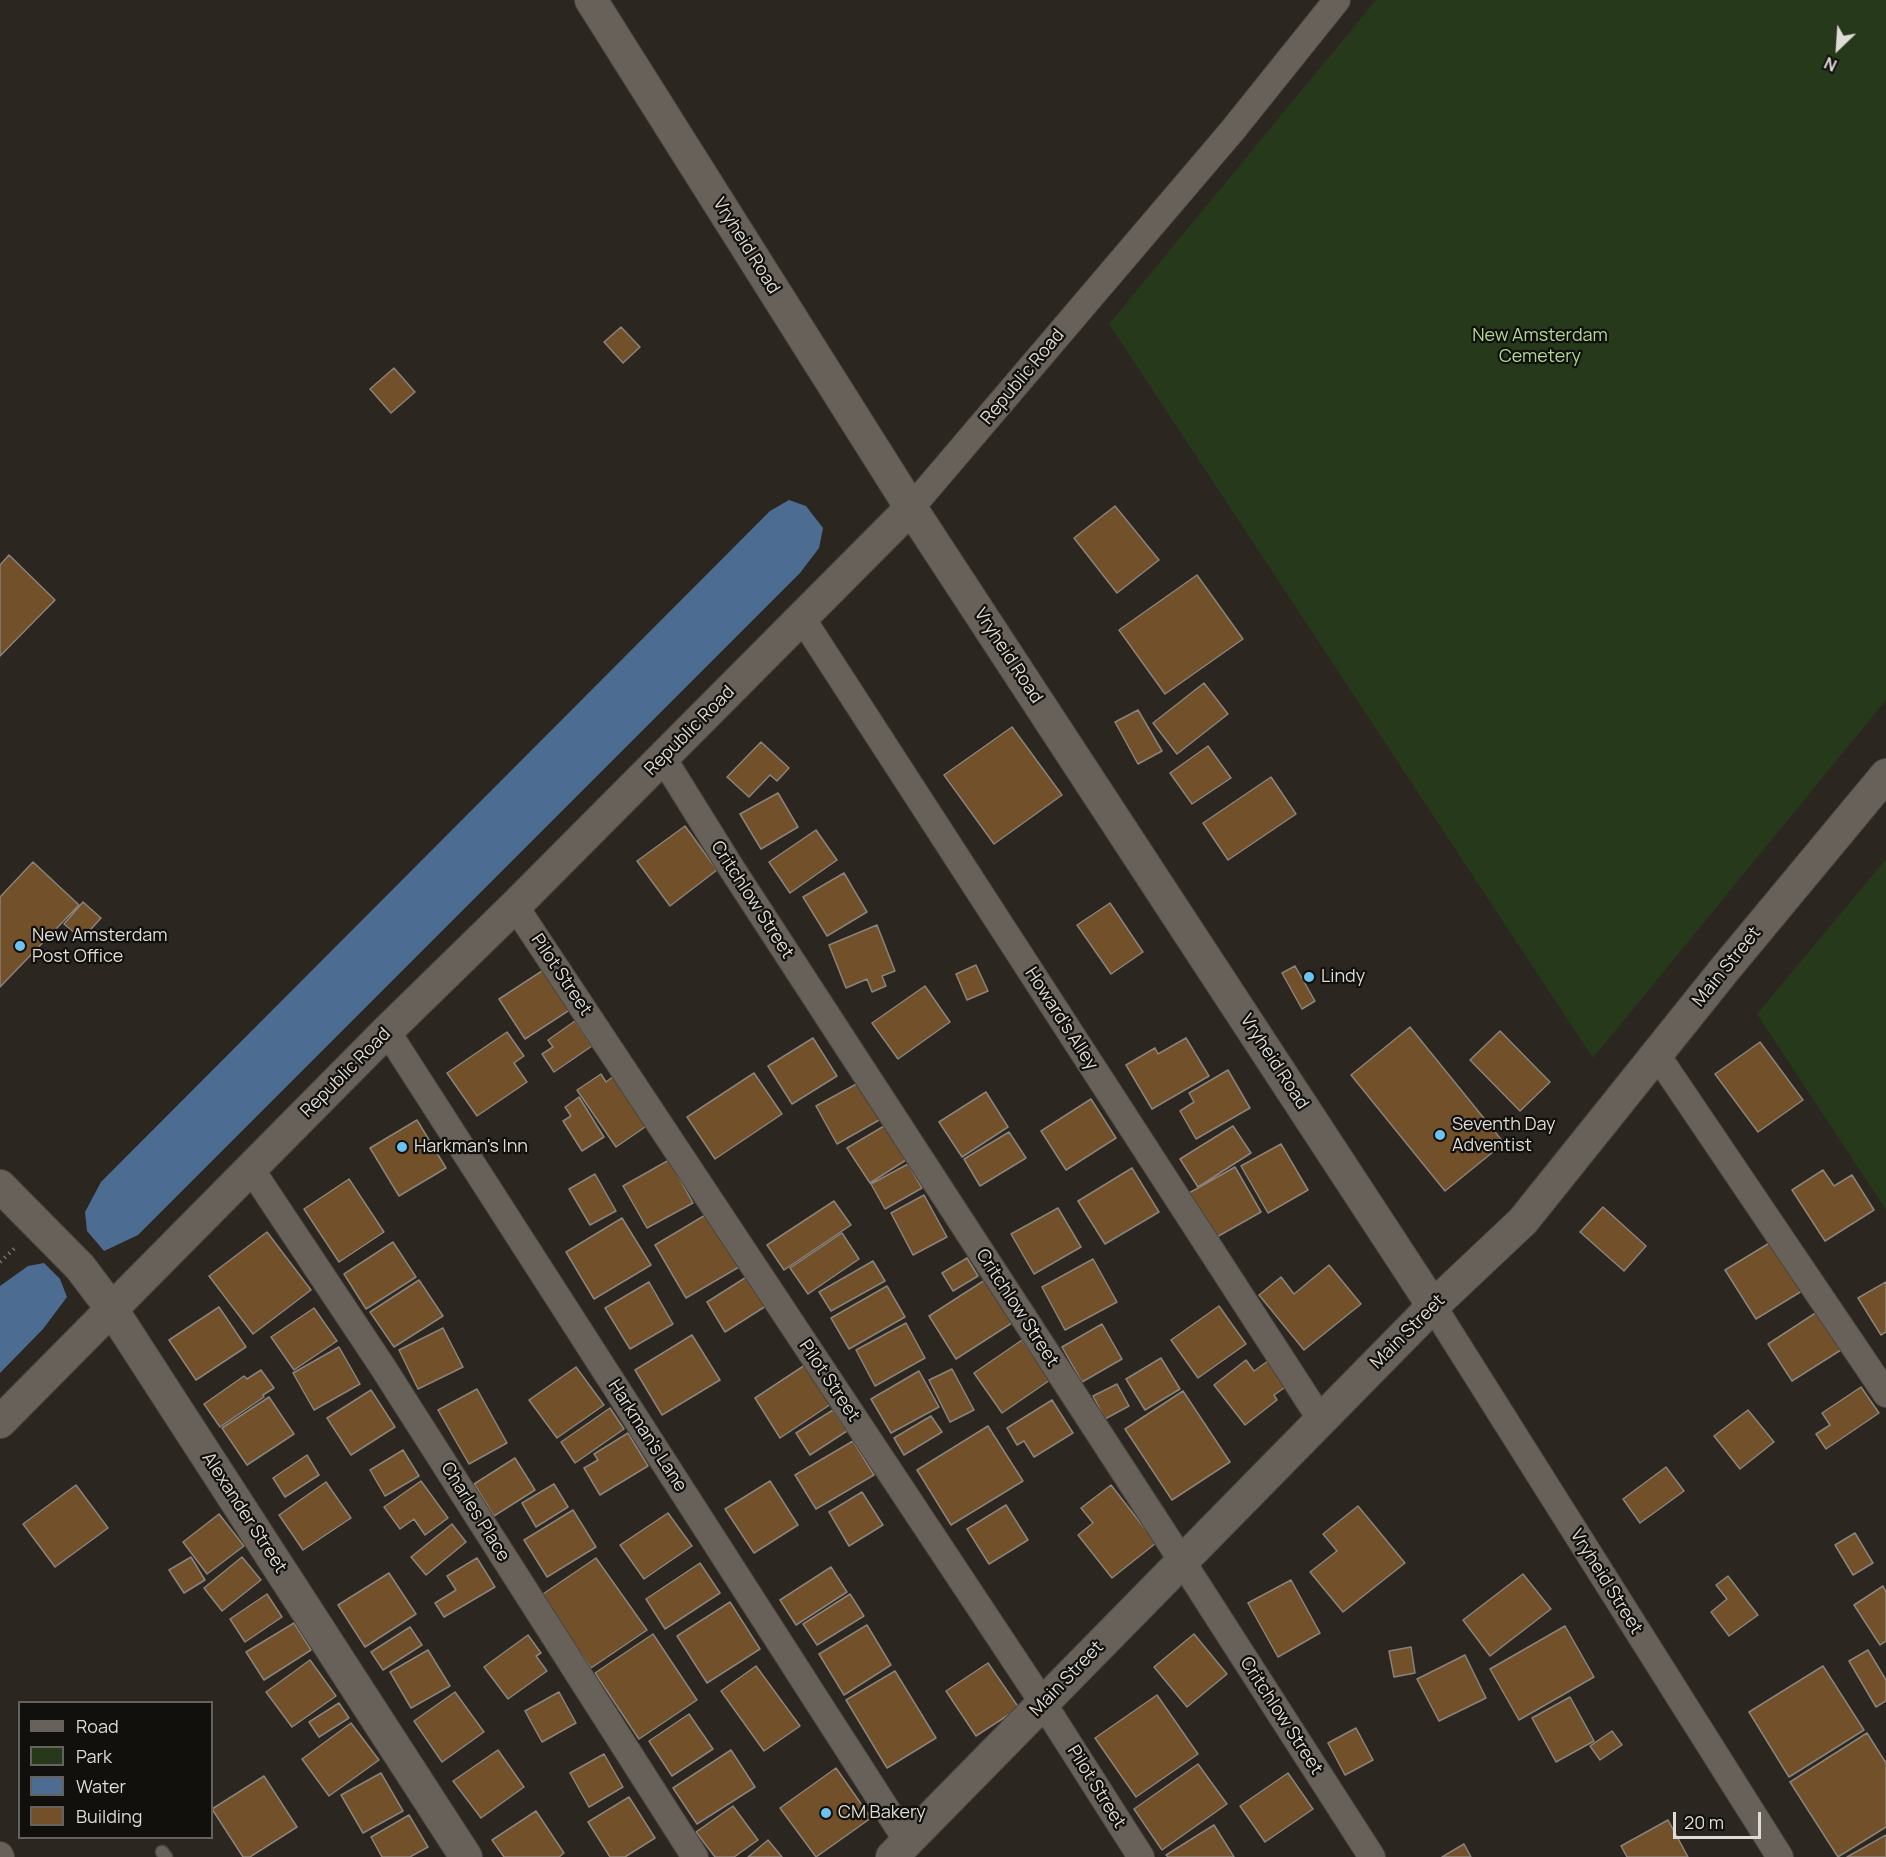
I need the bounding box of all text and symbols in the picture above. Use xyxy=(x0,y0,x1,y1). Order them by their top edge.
north arrow xyxy=(1808,18,1868,78)
text: N xyxy=(1821,52,1840,77)
street label: Vryheid Road xyxy=(708,194,784,298)
street label: Republic Road xyxy=(977,325,1069,429)
park label: New Amsterdam Cemetery xyxy=(1472,325,1608,368)
street label: Vryheid Road xyxy=(969,604,1047,708)
street label: Republic Road xyxy=(641,682,739,780)
street label: Critchlow Street xyxy=(706,837,798,963)
street label: Main Street xyxy=(1688,923,1766,1011)
place label: New Amsterdam Post Office xyxy=(32,925,168,968)
street label: Pilot Street xyxy=(526,930,596,1020)
marker: New Amsterdam Post Office xyxy=(13,939,27,953)
street label: Howard's Alley xyxy=(1020,964,1102,1074)
place label: Lindy xyxy=(1321,966,1365,988)
marker: Lindy xyxy=(1302,970,1316,984)
street label: Vryheid Road xyxy=(1235,1010,1313,1114)
street label: Republic Road xyxy=(297,1024,395,1122)
place label: Seventh Day Adventist xyxy=(1452,1114,1556,1156)
marker: Seventh Day Adventist xyxy=(1433,1128,1447,1142)
place label: Harkman's Inn xyxy=(414,1136,528,1158)
marker: Harkman's Inn xyxy=(395,1140,409,1154)
street label: Critchlow Street xyxy=(971,1245,1063,1371)
street label: Main Street xyxy=(1366,1290,1450,1374)
street label: Pilot Street xyxy=(794,1336,864,1426)
street label: Harkman's Lane xyxy=(603,1376,691,1496)
street label: Alexander Street xyxy=(197,1449,291,1577)
street label: Charles Place xyxy=(436,1458,514,1566)
street label: Vryheid Street xyxy=(1565,1526,1647,1638)
street label: Main Street xyxy=(1026,1637,1108,1721)
street label: Critchlow Street xyxy=(1235,1653,1327,1779)
legend xyxy=(18,1701,213,1839)
text: Road xyxy=(76,1714,119,1738)
street label: Pilot Street xyxy=(1062,1742,1130,1832)
text: Park xyxy=(76,1744,112,1768)
text: Water xyxy=(76,1774,126,1798)
scale bar xyxy=(1676,1800,1764,1838)
place label: CM Bakery xyxy=(838,1802,926,1824)
text: Building xyxy=(76,1804,142,1828)
marker: CM Bakery xyxy=(819,1806,833,1820)
text: 20 m xyxy=(1684,1810,1724,1834)

